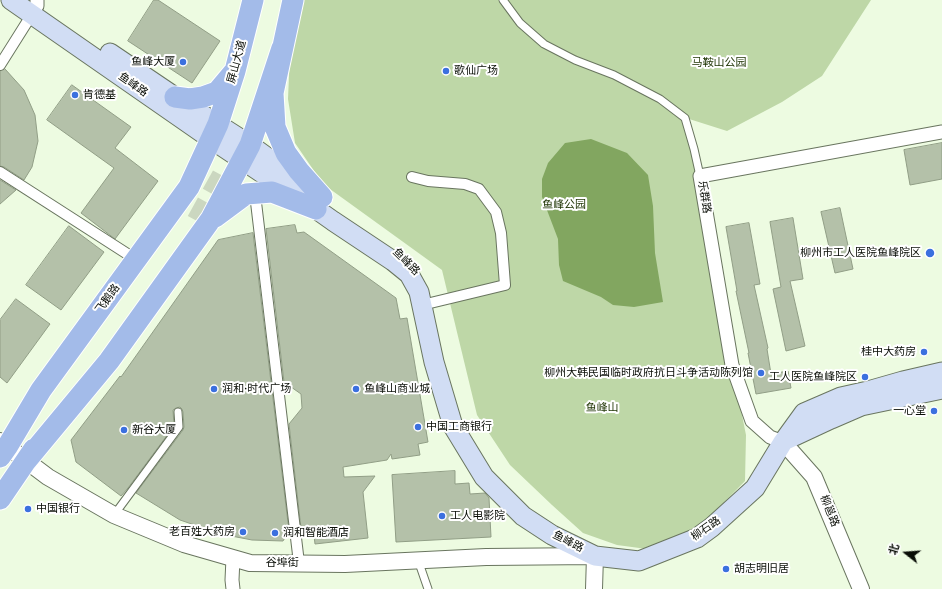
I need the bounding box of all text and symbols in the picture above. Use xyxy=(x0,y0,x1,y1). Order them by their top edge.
street label: 屏山大道 xyxy=(225,39,249,85)
place label: 鱼峰大厦 xyxy=(131,55,175,69)
park label: 马鞍山公园 xyxy=(692,56,746,70)
marker: 鱼峰大厦 xyxy=(178,57,188,67)
place label: 歌仙广场 xyxy=(454,64,498,78)
marker: 歌仙广场 xyxy=(441,66,451,76)
street label: 鱼峰路 xyxy=(116,70,150,100)
place label: 肯德基 xyxy=(83,88,116,102)
marker: 肯德基 xyxy=(70,90,80,100)
street label: 乐群路 xyxy=(695,180,713,214)
park label: 鱼峰公园 xyxy=(542,198,586,212)
street label: 鱼峰路 xyxy=(390,246,422,278)
place label: 柳州市工人医院鱼峰院区 xyxy=(800,246,921,260)
marker: 柳州市工人医院鱼峰院区 xyxy=(924,247,936,259)
street label: 飞鹅路 xyxy=(93,282,123,316)
place label: 桂中大药房 xyxy=(861,345,916,359)
marker: 桂中大药房 xyxy=(919,347,929,357)
place label: 柳州大韩民国临时政府抗日斗争活动陈列馆 xyxy=(544,366,753,380)
marker: 柳州大韩民国临时政府抗日斗争活动陈列馆 xyxy=(756,368,766,378)
place label: 工人医院鱼峰院区 xyxy=(769,370,857,384)
marker: 工人医院鱼峰院区 xyxy=(860,372,870,382)
place label: 润和·时代广场 xyxy=(222,382,291,396)
place label: 鱼峰山商业城 xyxy=(364,382,430,396)
marker: 润和·时代广场 xyxy=(209,384,219,394)
marker: 鱼峰山商业城 xyxy=(351,384,361,394)
park label: 鱼峰山 xyxy=(586,401,618,415)
place label: 一心堂 xyxy=(893,404,926,418)
marker: 一心堂 xyxy=(929,406,939,416)
place label: 中国工商银行 xyxy=(426,420,492,434)
marker: 中国工商银行 xyxy=(413,422,423,432)
place label: 新谷大厦 xyxy=(132,423,176,437)
marker: 新谷大厦 xyxy=(119,425,129,435)
street label: 柳邕路 xyxy=(817,493,841,529)
place label: 中国银行 xyxy=(36,502,80,516)
marker: 中国银行 xyxy=(23,504,33,514)
place label: 工人电影院 xyxy=(450,509,505,523)
marker: 工人电影院 xyxy=(437,511,447,521)
street label: 柳石路 xyxy=(689,514,723,544)
place label: 老百姓大药房 xyxy=(169,525,235,539)
place label: 润和智能酒店 xyxy=(283,526,349,540)
marker: 老百姓大药房 xyxy=(238,527,248,537)
marker: 润和智能酒店 xyxy=(270,528,280,538)
street label: 鱼峰路 xyxy=(550,529,586,555)
north arrow xyxy=(886,533,926,573)
text: 北 xyxy=(886,542,902,557)
street label: 谷埠街 xyxy=(266,556,298,570)
place label: 胡志明旧居 xyxy=(734,562,789,576)
marker: 胡志明旧居 xyxy=(721,564,731,574)

